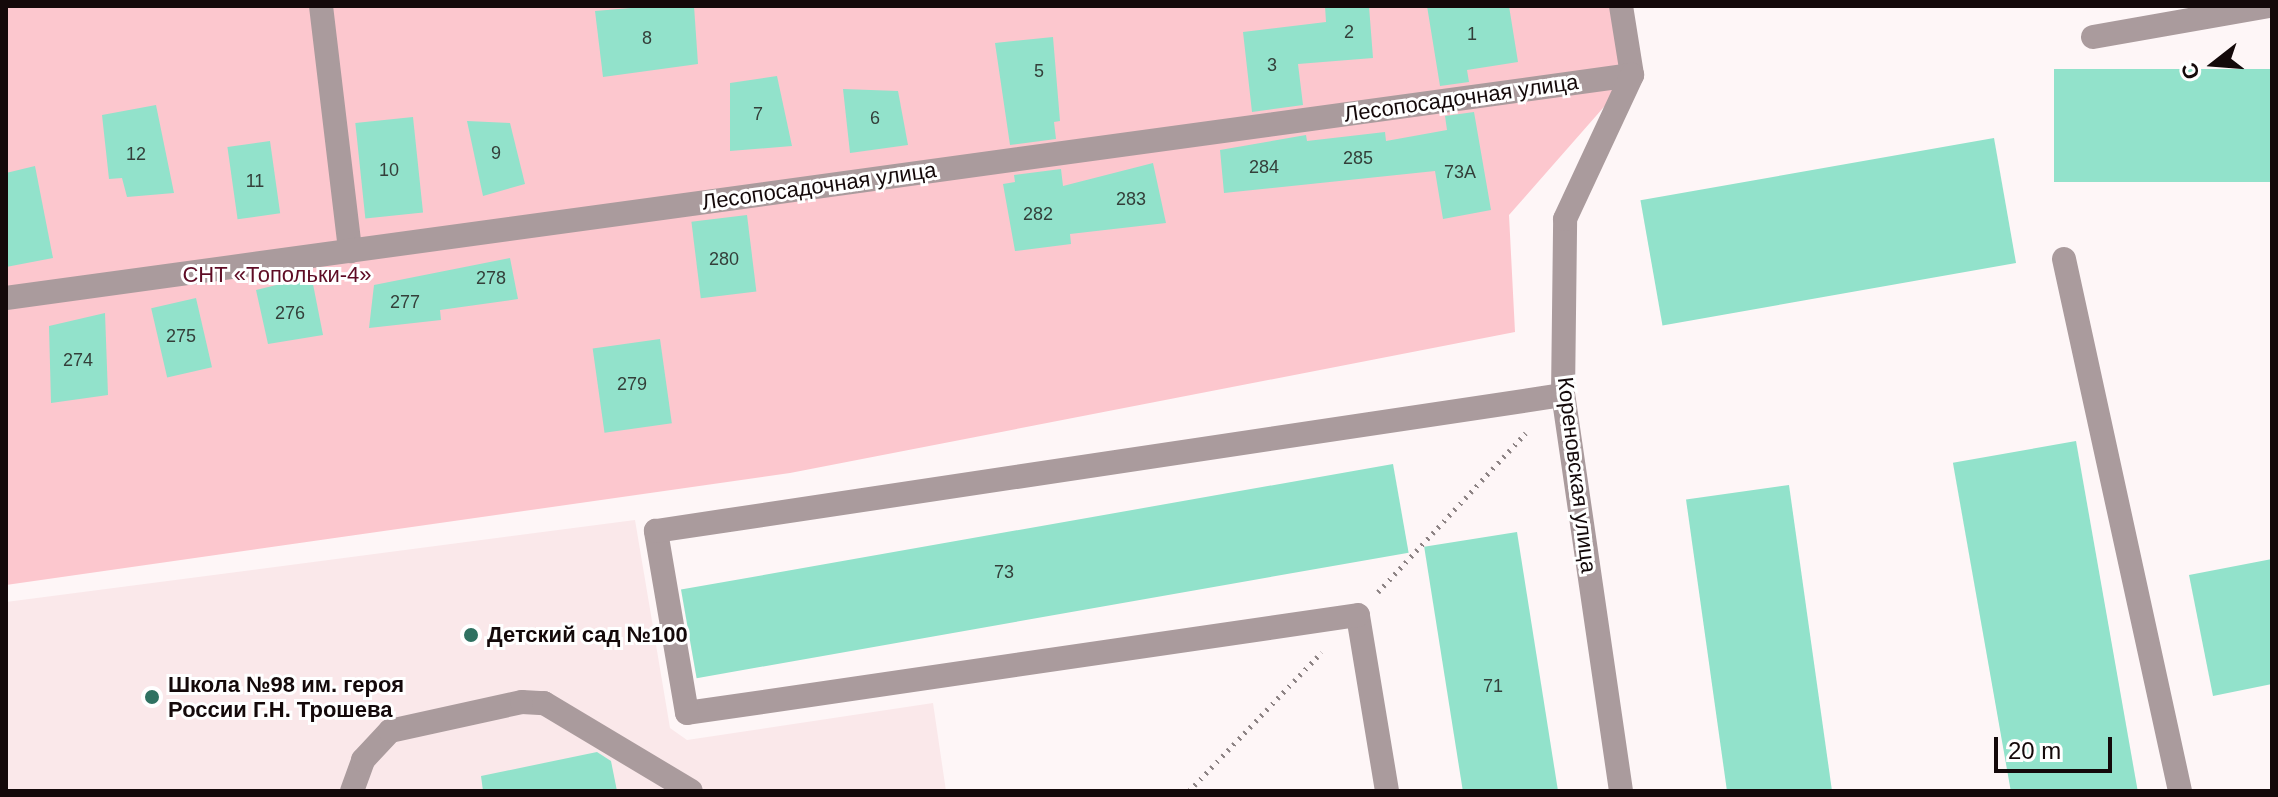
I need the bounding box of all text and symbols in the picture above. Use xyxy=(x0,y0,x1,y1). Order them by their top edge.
house number: 2 xyxy=(1344,21,1354,43)
house number: 1 xyxy=(1467,23,1477,45)
north arrow xyxy=(2174,24,2254,104)
house number: 8 xyxy=(642,27,652,49)
house number: 3 xyxy=(1267,54,1277,76)
house number: 5 xyxy=(1034,60,1044,82)
text: С xyxy=(2176,60,2205,82)
street label: Лесопосадочная улица xyxy=(1342,68,1580,128)
house number: 7 xyxy=(753,103,763,125)
house number: 6 xyxy=(870,107,880,129)
house number: 9 xyxy=(491,142,501,164)
house number: 12 xyxy=(126,143,146,165)
house number: 285 xyxy=(1343,147,1373,169)
street label: Лесопосадочная улица xyxy=(700,156,938,216)
house number: 284 xyxy=(1249,156,1279,178)
house number: 10 xyxy=(379,159,399,181)
house number: 73А xyxy=(1444,161,1476,183)
house number: 11 xyxy=(246,170,264,192)
house number: 283 xyxy=(1116,188,1146,210)
house number: 282 xyxy=(1023,203,1053,225)
house number: 280 xyxy=(709,248,739,270)
park label: СНТ «Топольки-4» xyxy=(182,262,372,288)
house number: 278 xyxy=(476,267,506,289)
house number: 277 xyxy=(390,291,420,313)
house number: 276 xyxy=(275,302,305,324)
house number: 275 xyxy=(166,325,196,347)
house number: 274 xyxy=(63,349,93,371)
house number: 279 xyxy=(617,373,647,395)
street label: Кореновская улица xyxy=(1552,376,1602,574)
house number: 73 xyxy=(994,561,1014,583)
place label: Детский сад №100 xyxy=(487,622,688,648)
marker: Детский сад №100 xyxy=(462,626,480,644)
place label: Школа №98 им. героя России Г.Н. Трошева xyxy=(168,671,404,722)
house number: 71 xyxy=(1483,675,1503,697)
marker: Школа №98 им. героя России Г.Н. Трошева xyxy=(143,688,161,706)
scale bar xyxy=(1998,721,2116,771)
text: 20 m xyxy=(2008,737,2061,764)

